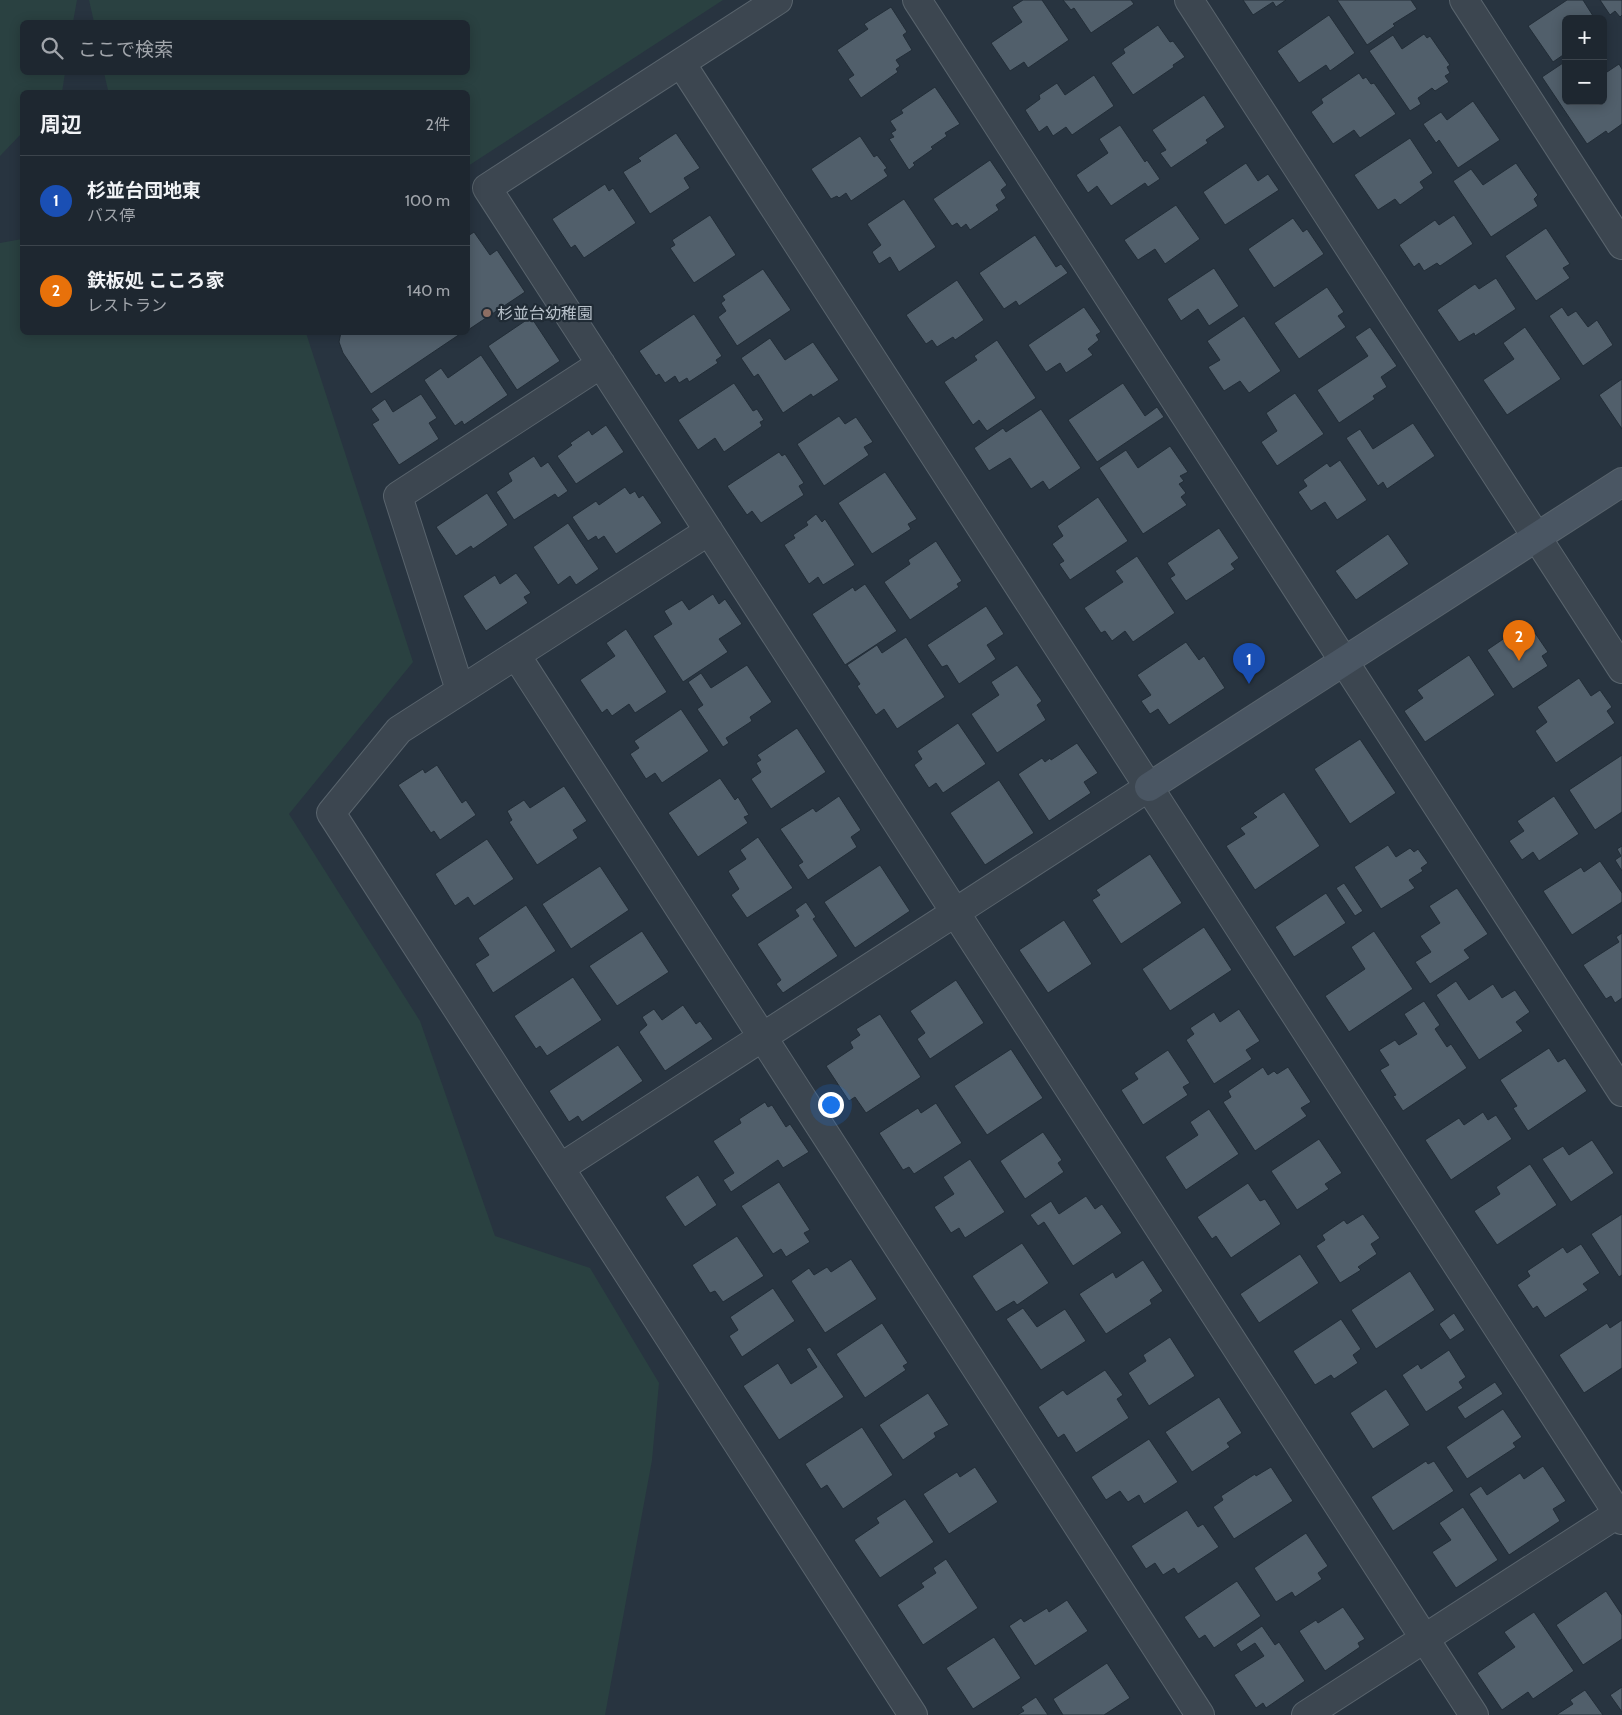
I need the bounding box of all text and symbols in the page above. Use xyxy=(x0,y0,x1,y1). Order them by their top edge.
map controls xyxy=(1562,15,1607,105)
button: + xyxy=(1562,15,1607,60)
search box xyxy=(20,20,470,75)
icon: search xyxy=(38,34,66,62)
text: ここで検索 xyxy=(78,38,173,61)
button: − xyxy=(1562,60,1607,105)
text: 周辺 xyxy=(40,112,82,137)
text: 2件 xyxy=(426,115,450,134)
text: 杉並台団地東 xyxy=(87,179,201,202)
text: 1 xyxy=(53,191,59,210)
text: 100 m xyxy=(405,191,450,210)
text: バス停 xyxy=(87,206,135,225)
text: 鉄板処 こころ家 xyxy=(87,269,224,292)
text: 2 xyxy=(52,281,60,300)
text: 140 m xyxy=(407,281,450,300)
text: レストラン xyxy=(87,296,167,315)
place label: 杉並台幼稚園 xyxy=(497,304,593,323)
marker: 杉並台幼稚園 xyxy=(481,307,493,319)
pin: 2 xyxy=(1503,620,1535,661)
pin: 1 xyxy=(1233,643,1265,684)
your location xyxy=(818,1092,844,1118)

